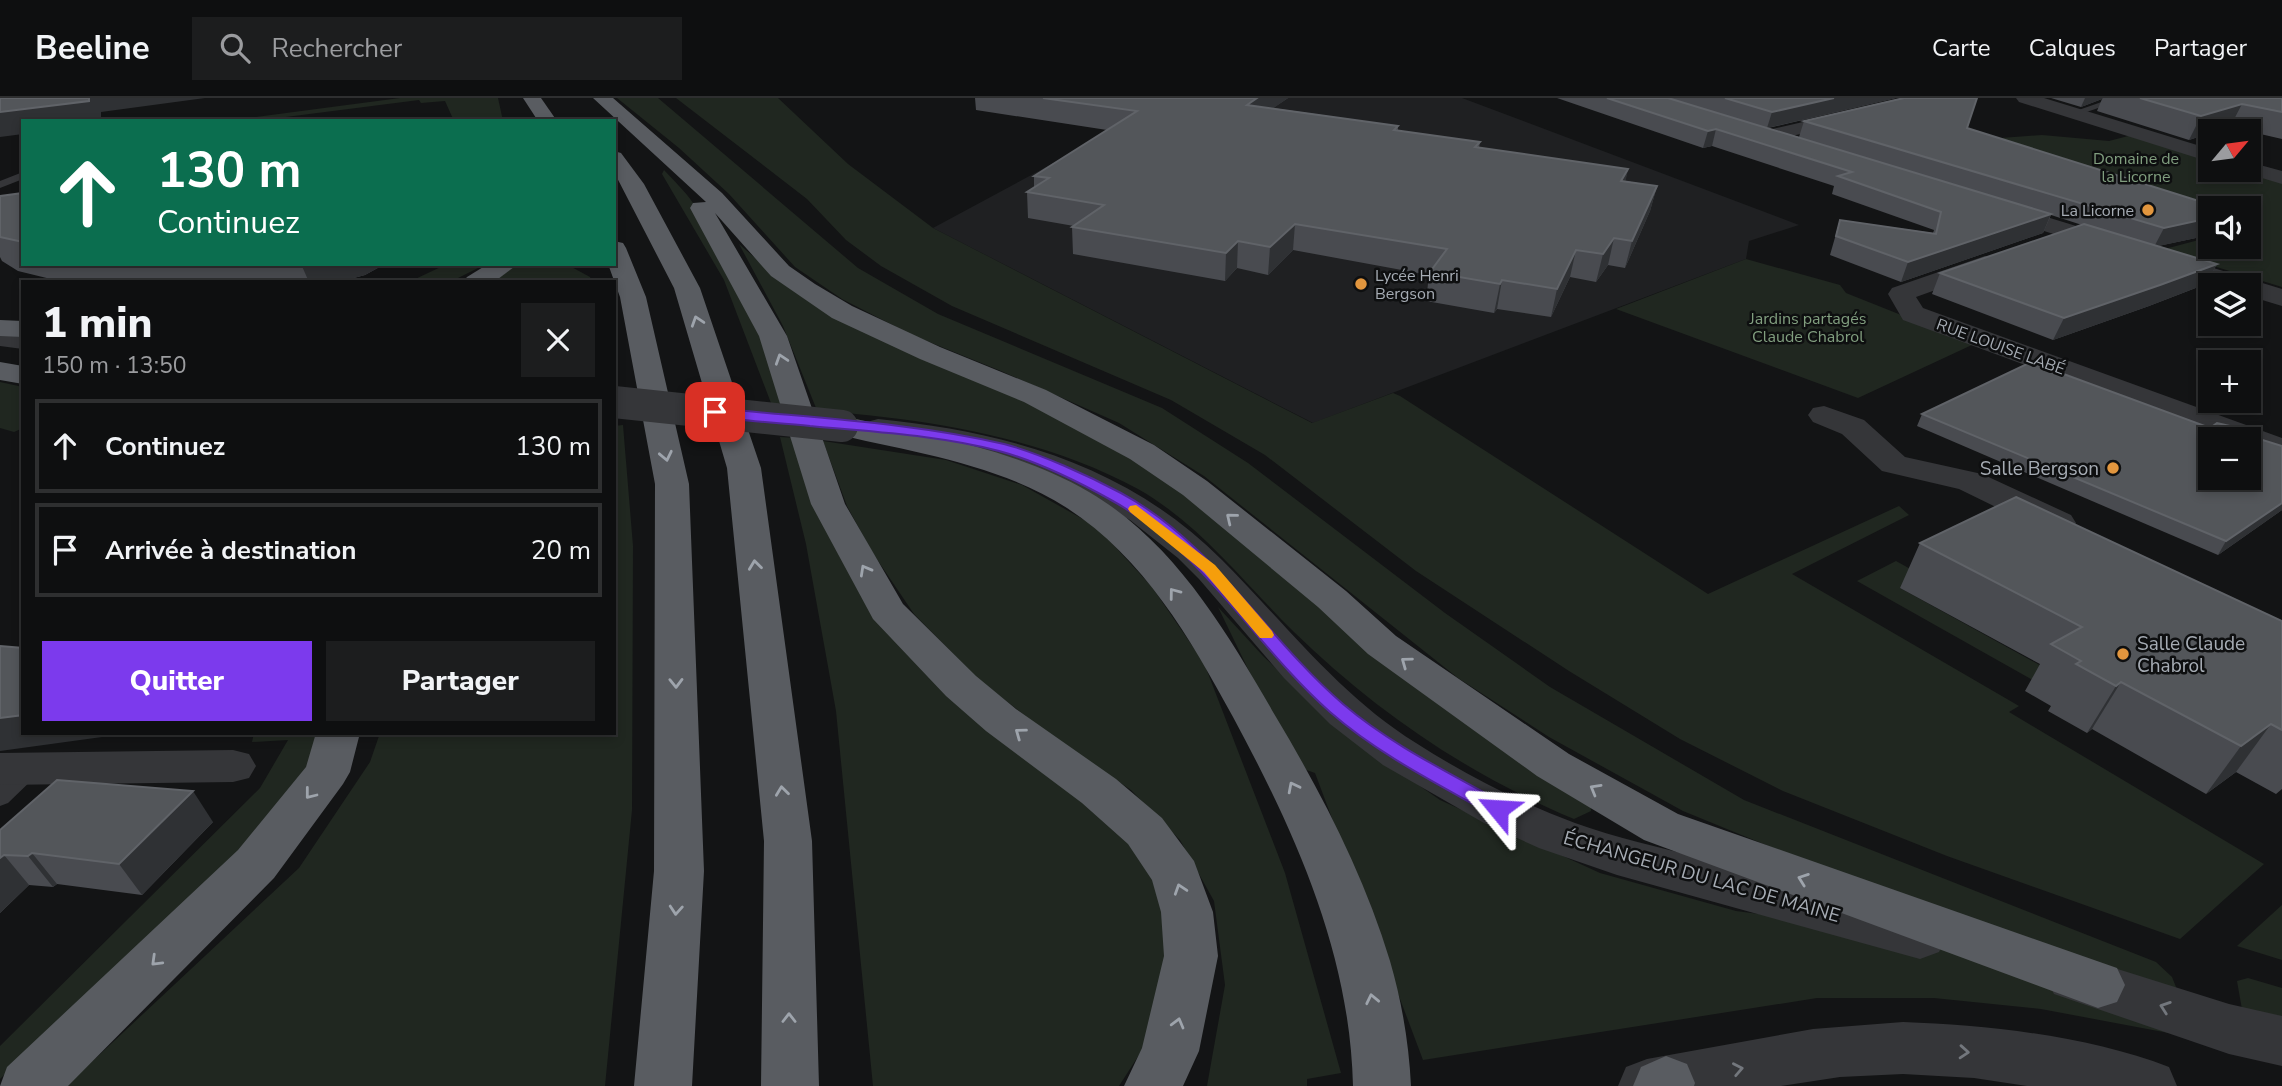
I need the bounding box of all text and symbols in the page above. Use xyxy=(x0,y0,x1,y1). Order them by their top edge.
search box xyxy=(192,17,682,80)
text: Beeline xyxy=(35,26,150,71)
icon: search xyxy=(216,29,254,67)
text: Rechercher xyxy=(272,31,402,66)
text: Carte xyxy=(1932,32,1991,64)
text: Calques xyxy=(2029,32,2116,64)
text: Partager xyxy=(2154,32,2247,64)
north arrow xyxy=(2198,119,2261,182)
map controls xyxy=(2198,119,2261,490)
text: 130 m xyxy=(157,137,301,204)
icon: ahead xyxy=(42,147,133,238)
park label: Domaine de la Licorne xyxy=(2093,148,2179,188)
button: sound xyxy=(2198,196,2261,259)
place label: La Licorne xyxy=(2061,200,2134,222)
text: Continuez xyxy=(157,201,300,244)
marker: La Licorne xyxy=(2140,202,2156,218)
place label: Lycée Henri Bergson xyxy=(1375,265,1459,305)
button: layers xyxy=(2198,273,2261,336)
marker: Lycée Henri Bergson xyxy=(1353,276,1369,292)
text: 1 min xyxy=(42,295,152,352)
button: close xyxy=(521,303,595,377)
park label: Jardins partagés Claude Chabrol xyxy=(1749,308,1866,348)
street label: RUE LOUISE LABÉ xyxy=(1933,313,2068,380)
one-way arrow xyxy=(691,315,705,327)
text: 150 m · 13:50 xyxy=(42,350,187,381)
button: + xyxy=(2198,350,2261,413)
one-way arrow xyxy=(775,354,789,366)
pin xyxy=(685,382,745,442)
icon: arrive xyxy=(696,393,734,431)
icon: ahead xyxy=(46,427,84,465)
button: − xyxy=(2198,427,2261,490)
text: Continuez xyxy=(105,429,225,464)
text: 130 m xyxy=(515,429,591,464)
one-way arrow xyxy=(658,450,673,462)
place label: Salle Bergson xyxy=(1980,456,2099,482)
marker: Salle Bergson xyxy=(2105,460,2121,476)
one-way arrow xyxy=(1226,513,1239,526)
icon: arrive xyxy=(46,531,84,569)
text: Arrivée à destination xyxy=(105,533,356,568)
text: 20 m xyxy=(531,533,591,568)
one-way arrow xyxy=(748,559,763,571)
one-way arrow xyxy=(860,564,873,577)
one-way arrow xyxy=(1170,588,1183,601)
place label: Salle Claude Chabrol xyxy=(2137,631,2245,679)
button: Quitter xyxy=(42,641,312,721)
button: Partager xyxy=(326,641,595,721)
marker: Salle Claude Chabrol xyxy=(2115,646,2131,662)
one-way arrow xyxy=(1401,658,1414,671)
one-way arrow xyxy=(668,678,683,689)
one-way arrow xyxy=(1015,729,1028,741)
position arrow xyxy=(1461,772,1535,846)
one-way arrow xyxy=(1287,782,1301,794)
one-way arrow xyxy=(1590,784,1602,797)
one-way arrow xyxy=(775,785,790,796)
one-way arrow xyxy=(306,787,319,799)
street label: ÉCHANGEUR DU LAC DE MAINE xyxy=(1560,825,1843,929)
one-way arrow xyxy=(1798,873,1810,887)
one-way arrow xyxy=(1174,884,1188,896)
one-way arrow xyxy=(669,905,684,916)
one-way arrow xyxy=(151,952,164,965)
one-way arrow xyxy=(1365,993,1380,1005)
one-way arrow xyxy=(2159,1001,2171,1016)
one-way arrow xyxy=(781,1012,797,1023)
one-way arrow xyxy=(1169,1017,1184,1029)
one-way arrow xyxy=(1959,1044,1970,1059)
one-way arrow xyxy=(1732,1062,1744,1077)

